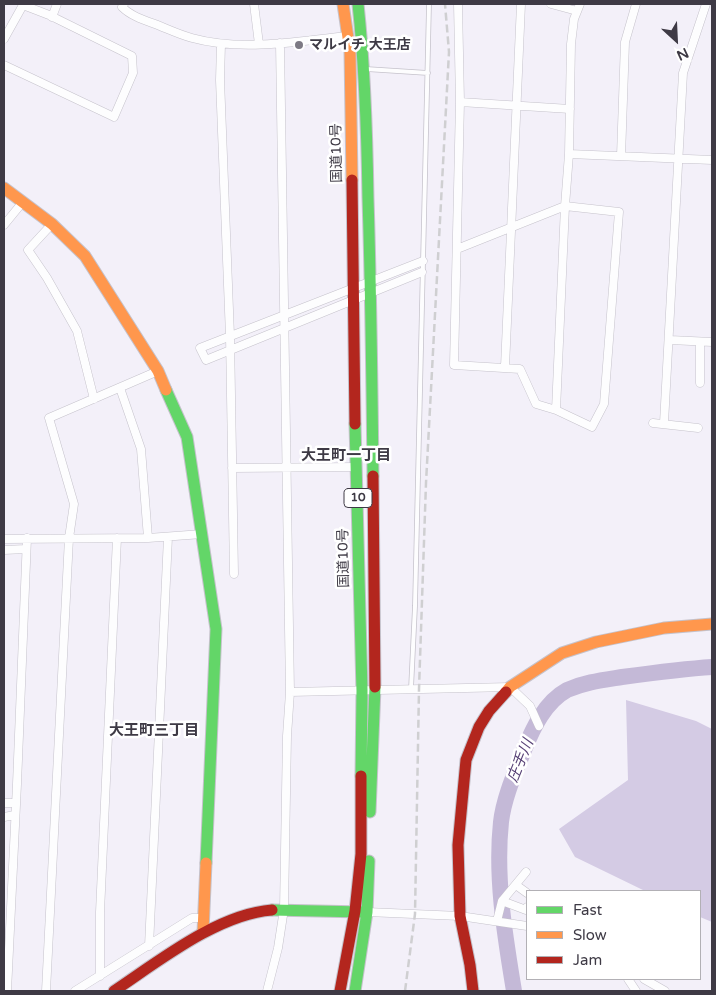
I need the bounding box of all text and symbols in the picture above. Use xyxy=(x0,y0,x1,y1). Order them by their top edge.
north arrow xyxy=(651,15,701,65)
place label: マルイチ 大王店 xyxy=(309,37,411,53)
marker: マルイチ 大王店 xyxy=(293,39,305,51)
text: N xyxy=(674,44,691,64)
street label: 国道10号 xyxy=(328,123,346,183)
district label: 大王町一丁目 xyxy=(301,447,391,465)
road number: 10 xyxy=(344,488,372,508)
street label: 国道10号 xyxy=(335,528,353,588)
district label: 大王町三丁目 xyxy=(109,722,199,740)
water label: 庄手川 xyxy=(504,737,538,785)
legend xyxy=(526,890,701,980)
text: Fast xyxy=(573,901,602,919)
text: Slow xyxy=(573,926,607,944)
text: Jam xyxy=(573,951,602,969)

